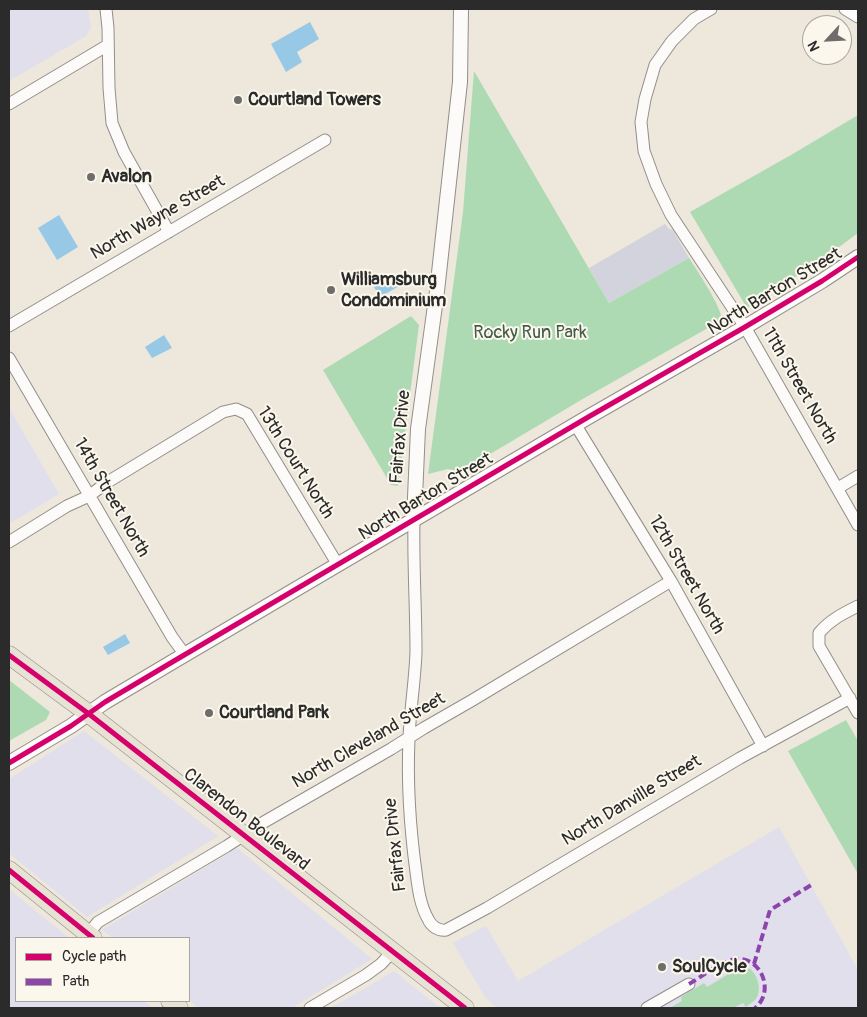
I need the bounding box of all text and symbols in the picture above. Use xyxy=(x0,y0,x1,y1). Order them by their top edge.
north arrow xyxy=(802,15,852,65)
text: N xyxy=(804,38,824,54)
place label: Courtland Towers xyxy=(248,89,381,111)
marker: Courtland Towers xyxy=(232,94,244,106)
place label: Avalon xyxy=(101,166,152,188)
marker: Avalon xyxy=(85,171,97,183)
street label: North Wayne Street xyxy=(87,171,229,265)
street label: North Barton Street xyxy=(704,243,846,341)
place label: Williamsburg Condominium xyxy=(341,269,446,312)
marker: Williamsburg Condominium xyxy=(325,284,337,296)
park label: Rocky Run Park xyxy=(473,322,587,344)
street label: 11th Street North xyxy=(757,324,841,448)
street label: Fairfax Drive xyxy=(386,389,416,485)
street label: 13th Court North xyxy=(252,403,338,523)
street label: 14th Street North xyxy=(68,435,154,561)
street label: North Barton Street xyxy=(355,448,497,546)
street label: 12th Street North xyxy=(643,512,729,638)
street label: North Cleveland Street xyxy=(289,688,449,794)
place label: Courtland Park xyxy=(219,702,329,724)
marker: Courtland Park xyxy=(203,707,215,719)
street label: North Danville Street xyxy=(558,751,706,851)
street label: Clarendon Boulevard xyxy=(179,764,313,876)
street label: Fairfax Drive xyxy=(380,797,412,893)
legend xyxy=(15,937,190,1002)
text: Cycle path xyxy=(62,947,126,966)
place label: SoulCycle xyxy=(672,956,747,978)
marker: SoulCycle xyxy=(656,961,668,973)
text: Path xyxy=(62,972,89,991)

